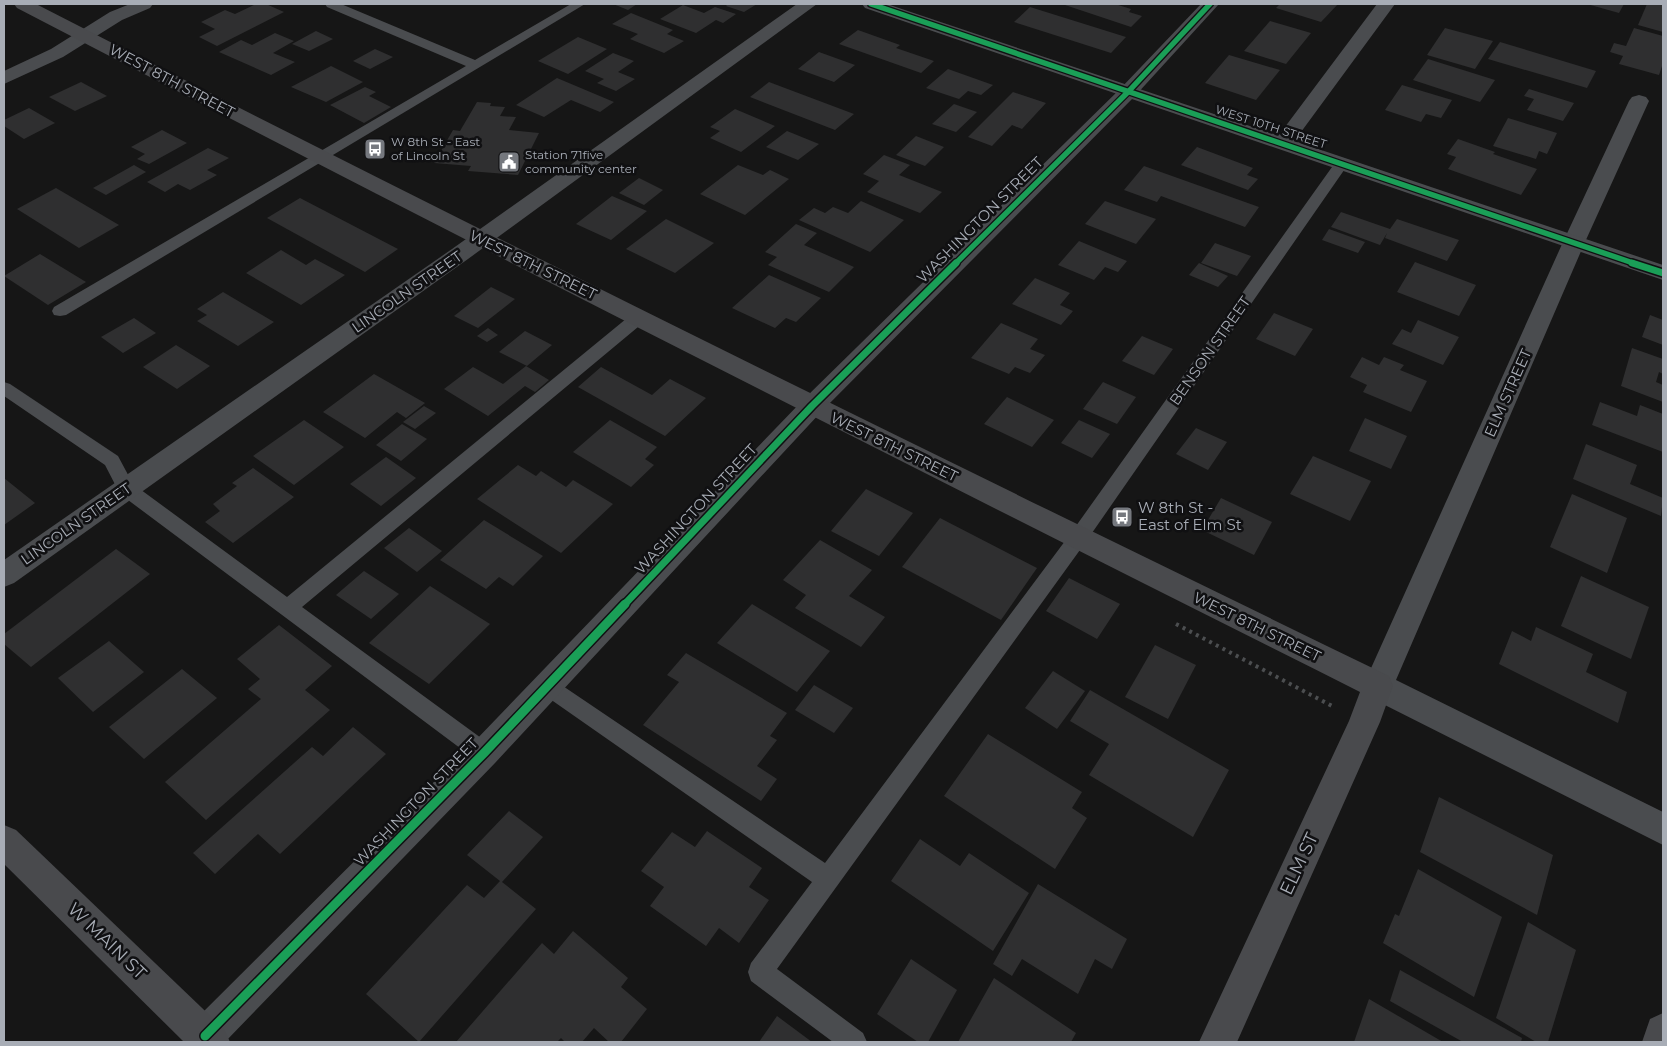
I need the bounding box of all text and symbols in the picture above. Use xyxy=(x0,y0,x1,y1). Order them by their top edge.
street label: WEST 8TH STREET xyxy=(106,39,239,122)
street label: WEST 10TH STREET xyxy=(1214,101,1329,152)
place label: W 8th St - East of Lincoln St xyxy=(391,134,480,163)
bus stop icon: W 8th St - East of Lincoln St xyxy=(363,137,387,161)
place label: Station 71five community center xyxy=(525,147,637,176)
public building icon: Station 71five community center xyxy=(497,150,521,174)
street label: WASHINGTON STREET xyxy=(912,152,1047,287)
street label: WEST 8TH STREET xyxy=(466,225,600,304)
street label: LINCOLN STREET xyxy=(348,246,466,337)
street label: BENSON STREET xyxy=(1165,292,1255,409)
street label: ELM STREET xyxy=(1480,345,1536,440)
street label: WEST 8TH STREET xyxy=(827,407,961,486)
street label: WASHINGTON STREET xyxy=(630,439,761,578)
street label: LINCOLN STREET xyxy=(17,478,135,569)
place label: W 8th St - East of Elm St xyxy=(1138,498,1242,534)
bus stop icon: W 8th St - East of Elm St xyxy=(1110,505,1134,529)
street label: WEST 8TH STREET xyxy=(1190,587,1324,666)
street label: WASHINGTON STREET xyxy=(349,733,482,870)
street label: ELM ST xyxy=(1275,829,1323,898)
street label: W MAIN ST xyxy=(63,898,151,984)

